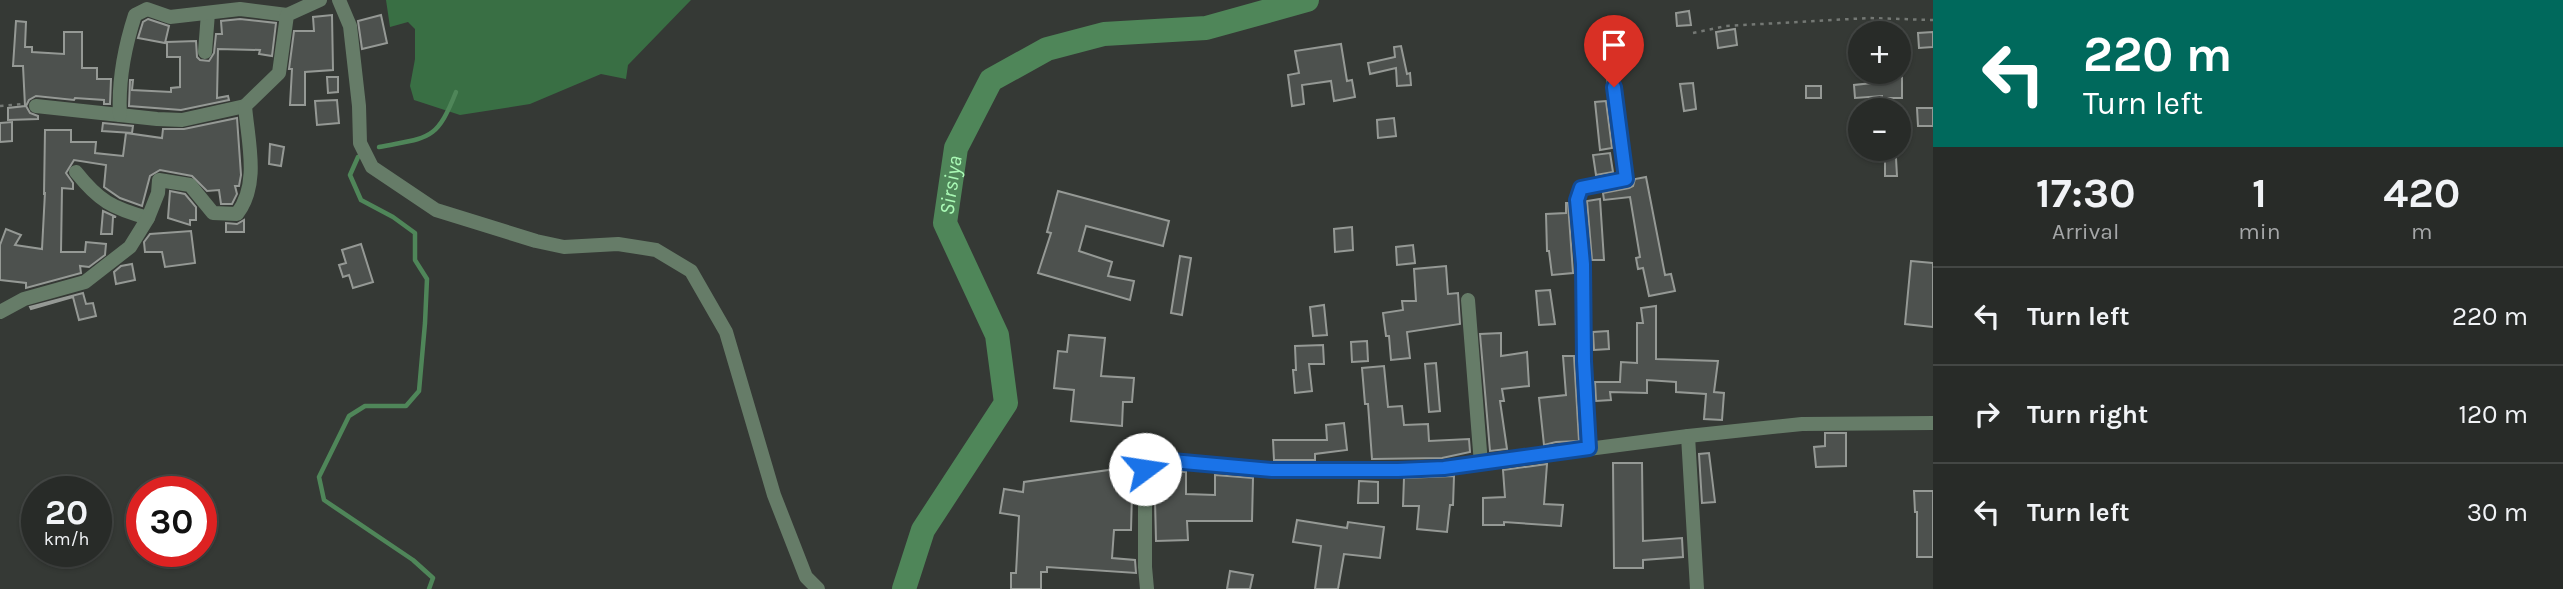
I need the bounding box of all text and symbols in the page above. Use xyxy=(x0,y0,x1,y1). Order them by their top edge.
pin xyxy=(1584,15,1644,87)
map controls xyxy=(1848,21,1911,161)
button: + xyxy=(1848,21,1911,84)
icon: arrive xyxy=(1595,26,1633,64)
text: 220 m xyxy=(2083,26,2232,83)
icon: left xyxy=(1968,28,2059,119)
text: Turn left xyxy=(2083,85,2203,122)
button: − xyxy=(1848,98,1911,161)
water label: Sirsiya xyxy=(934,154,967,216)
text: 17:30 xyxy=(2036,168,2136,218)
text: 1 xyxy=(2252,168,2267,218)
text: 420 xyxy=(2383,168,2460,218)
text: Arrival xyxy=(2052,218,2119,245)
text: min xyxy=(2238,218,2281,245)
text: m xyxy=(2411,218,2433,245)
icon: left xyxy=(1968,297,2006,335)
text: Turn left xyxy=(2027,301,2129,332)
text: 220 m xyxy=(2452,301,2528,332)
icon: right xyxy=(1968,395,2006,433)
text: Turn right xyxy=(2027,399,2148,430)
text: 120 m xyxy=(2458,399,2528,430)
position arrow xyxy=(1108,432,1182,506)
speed limit sign: 30 xyxy=(126,476,217,567)
text: 20 xyxy=(45,492,88,533)
icon: left xyxy=(1968,493,2006,531)
text: Turn left xyxy=(2027,497,2129,528)
text: 30 m xyxy=(2467,497,2528,528)
text: km/h xyxy=(44,528,89,550)

